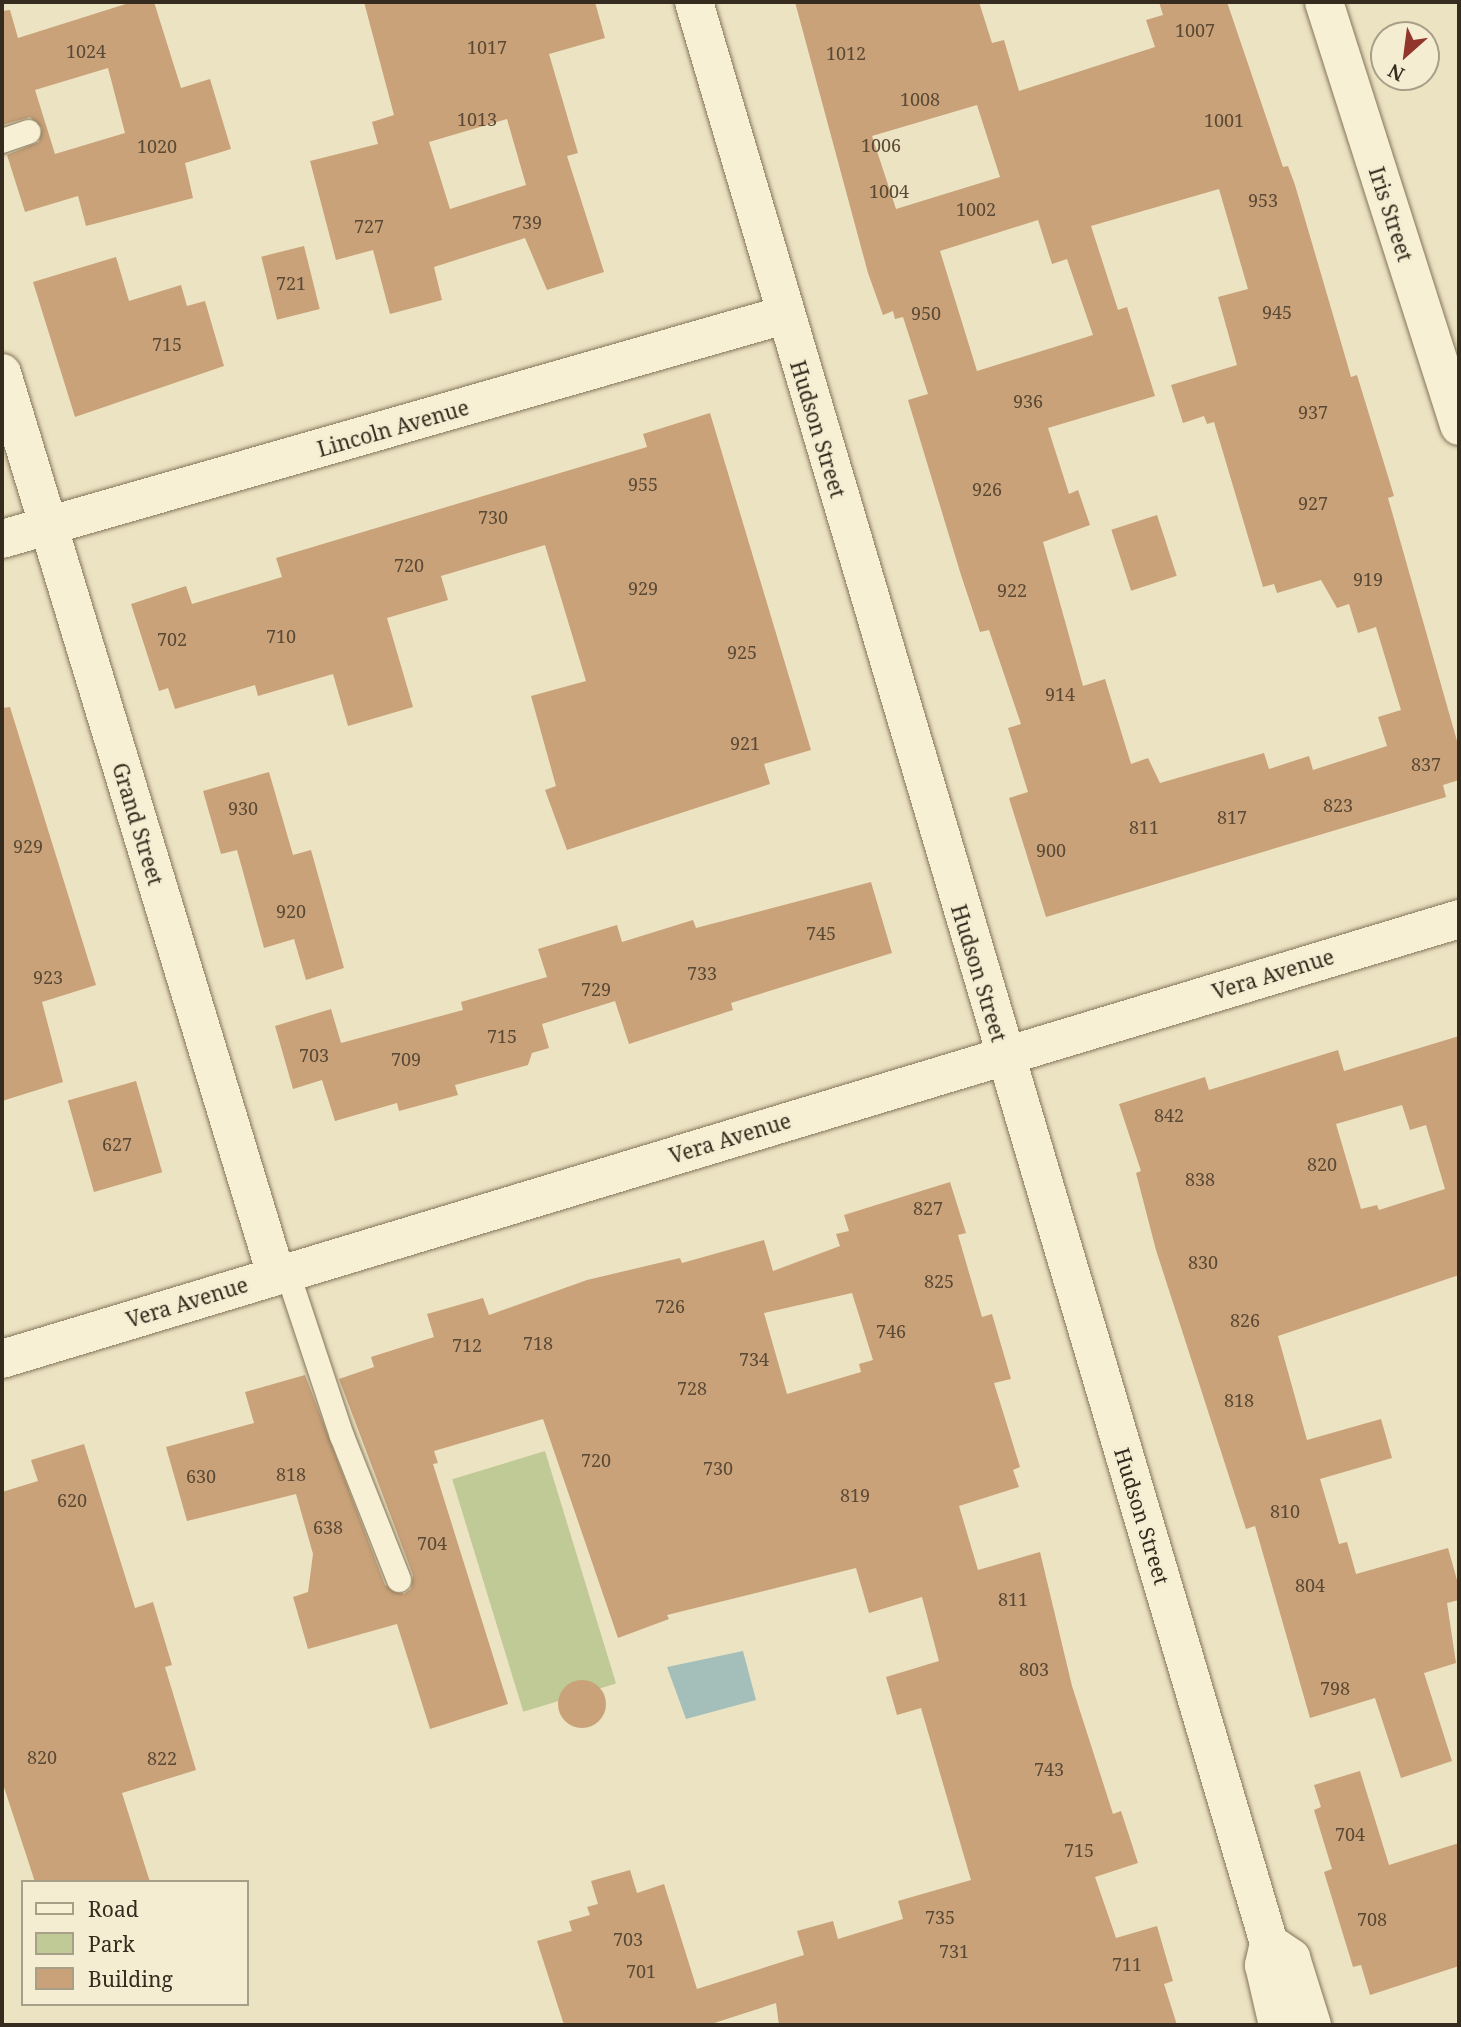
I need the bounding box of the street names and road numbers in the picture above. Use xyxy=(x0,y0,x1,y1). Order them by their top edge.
street label: Iris Street xyxy=(1364,164,1418,264)
street label: Hudson Street xyxy=(785,357,851,501)
street label: Lincoln Avenue xyxy=(314,394,472,462)
street label: Grand Street xyxy=(107,760,169,888)
street label: Hudson Street xyxy=(946,901,1012,1045)
street label: Vera Avenue xyxy=(1209,944,1337,1004)
street label: Vera Avenue xyxy=(666,1108,794,1168)
street label: Vera Avenue xyxy=(123,1272,251,1332)
street label: Hudson Street xyxy=(1109,1444,1175,1588)

